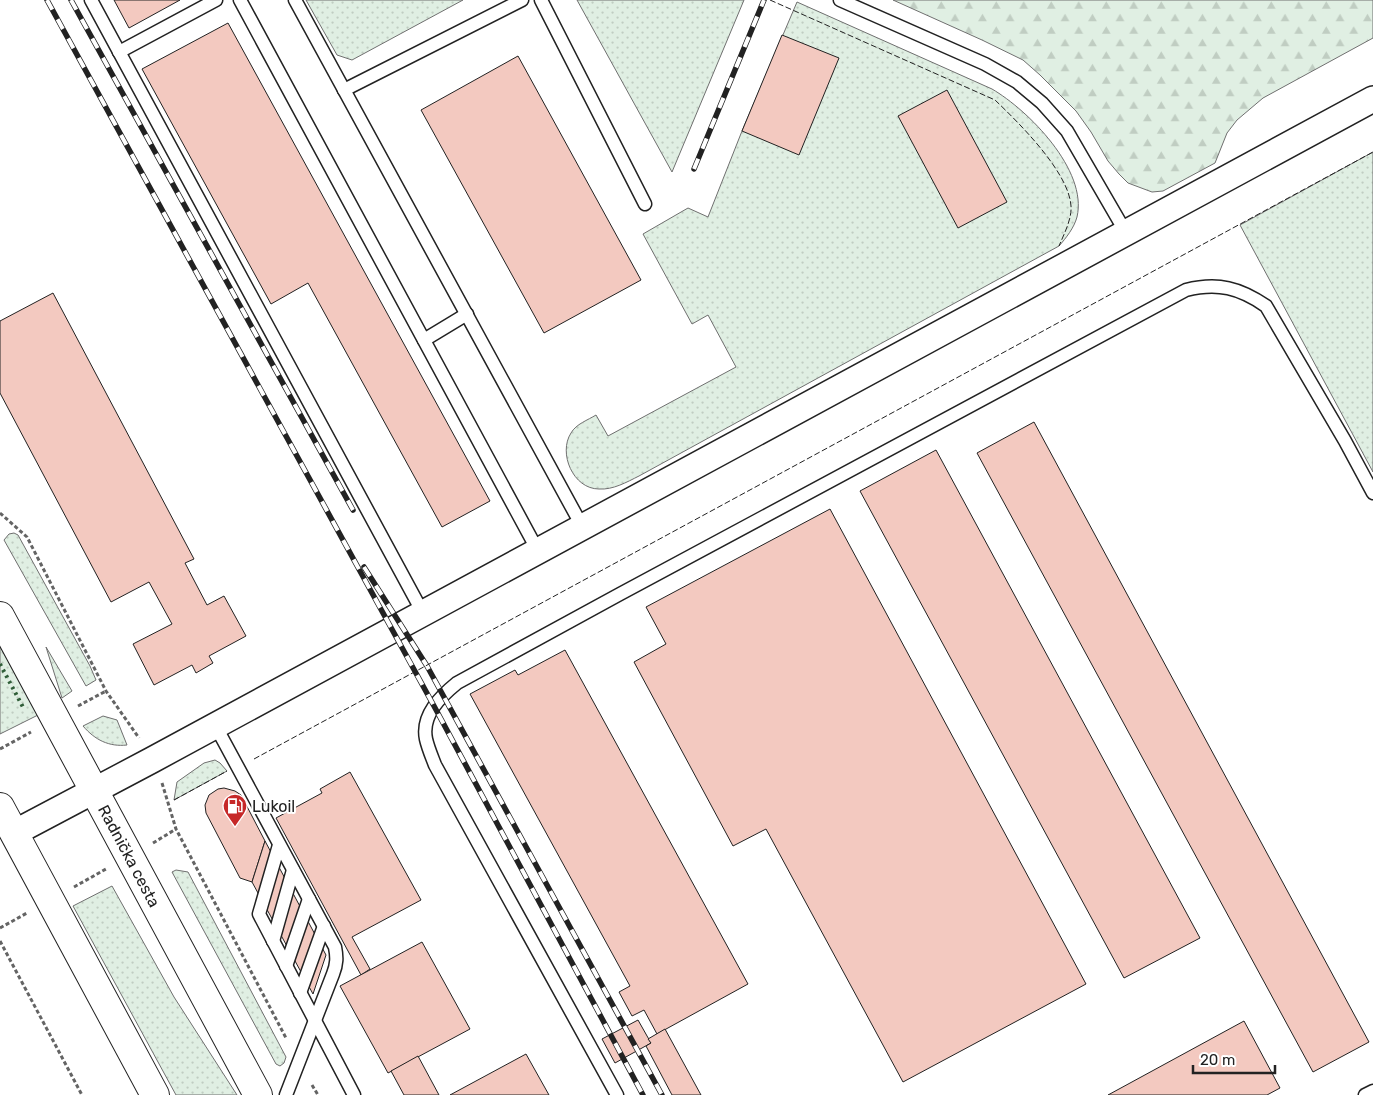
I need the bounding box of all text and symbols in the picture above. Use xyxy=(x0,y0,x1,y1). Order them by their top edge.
fuel station icon: Lukoil xyxy=(222,793,248,827)
place label: Lukoil xyxy=(252,797,295,816)
street label: Radnička cesta xyxy=(94,802,164,910)
scale bar xyxy=(1193,1042,1276,1074)
text: 20 m xyxy=(1200,1051,1235,1069)

